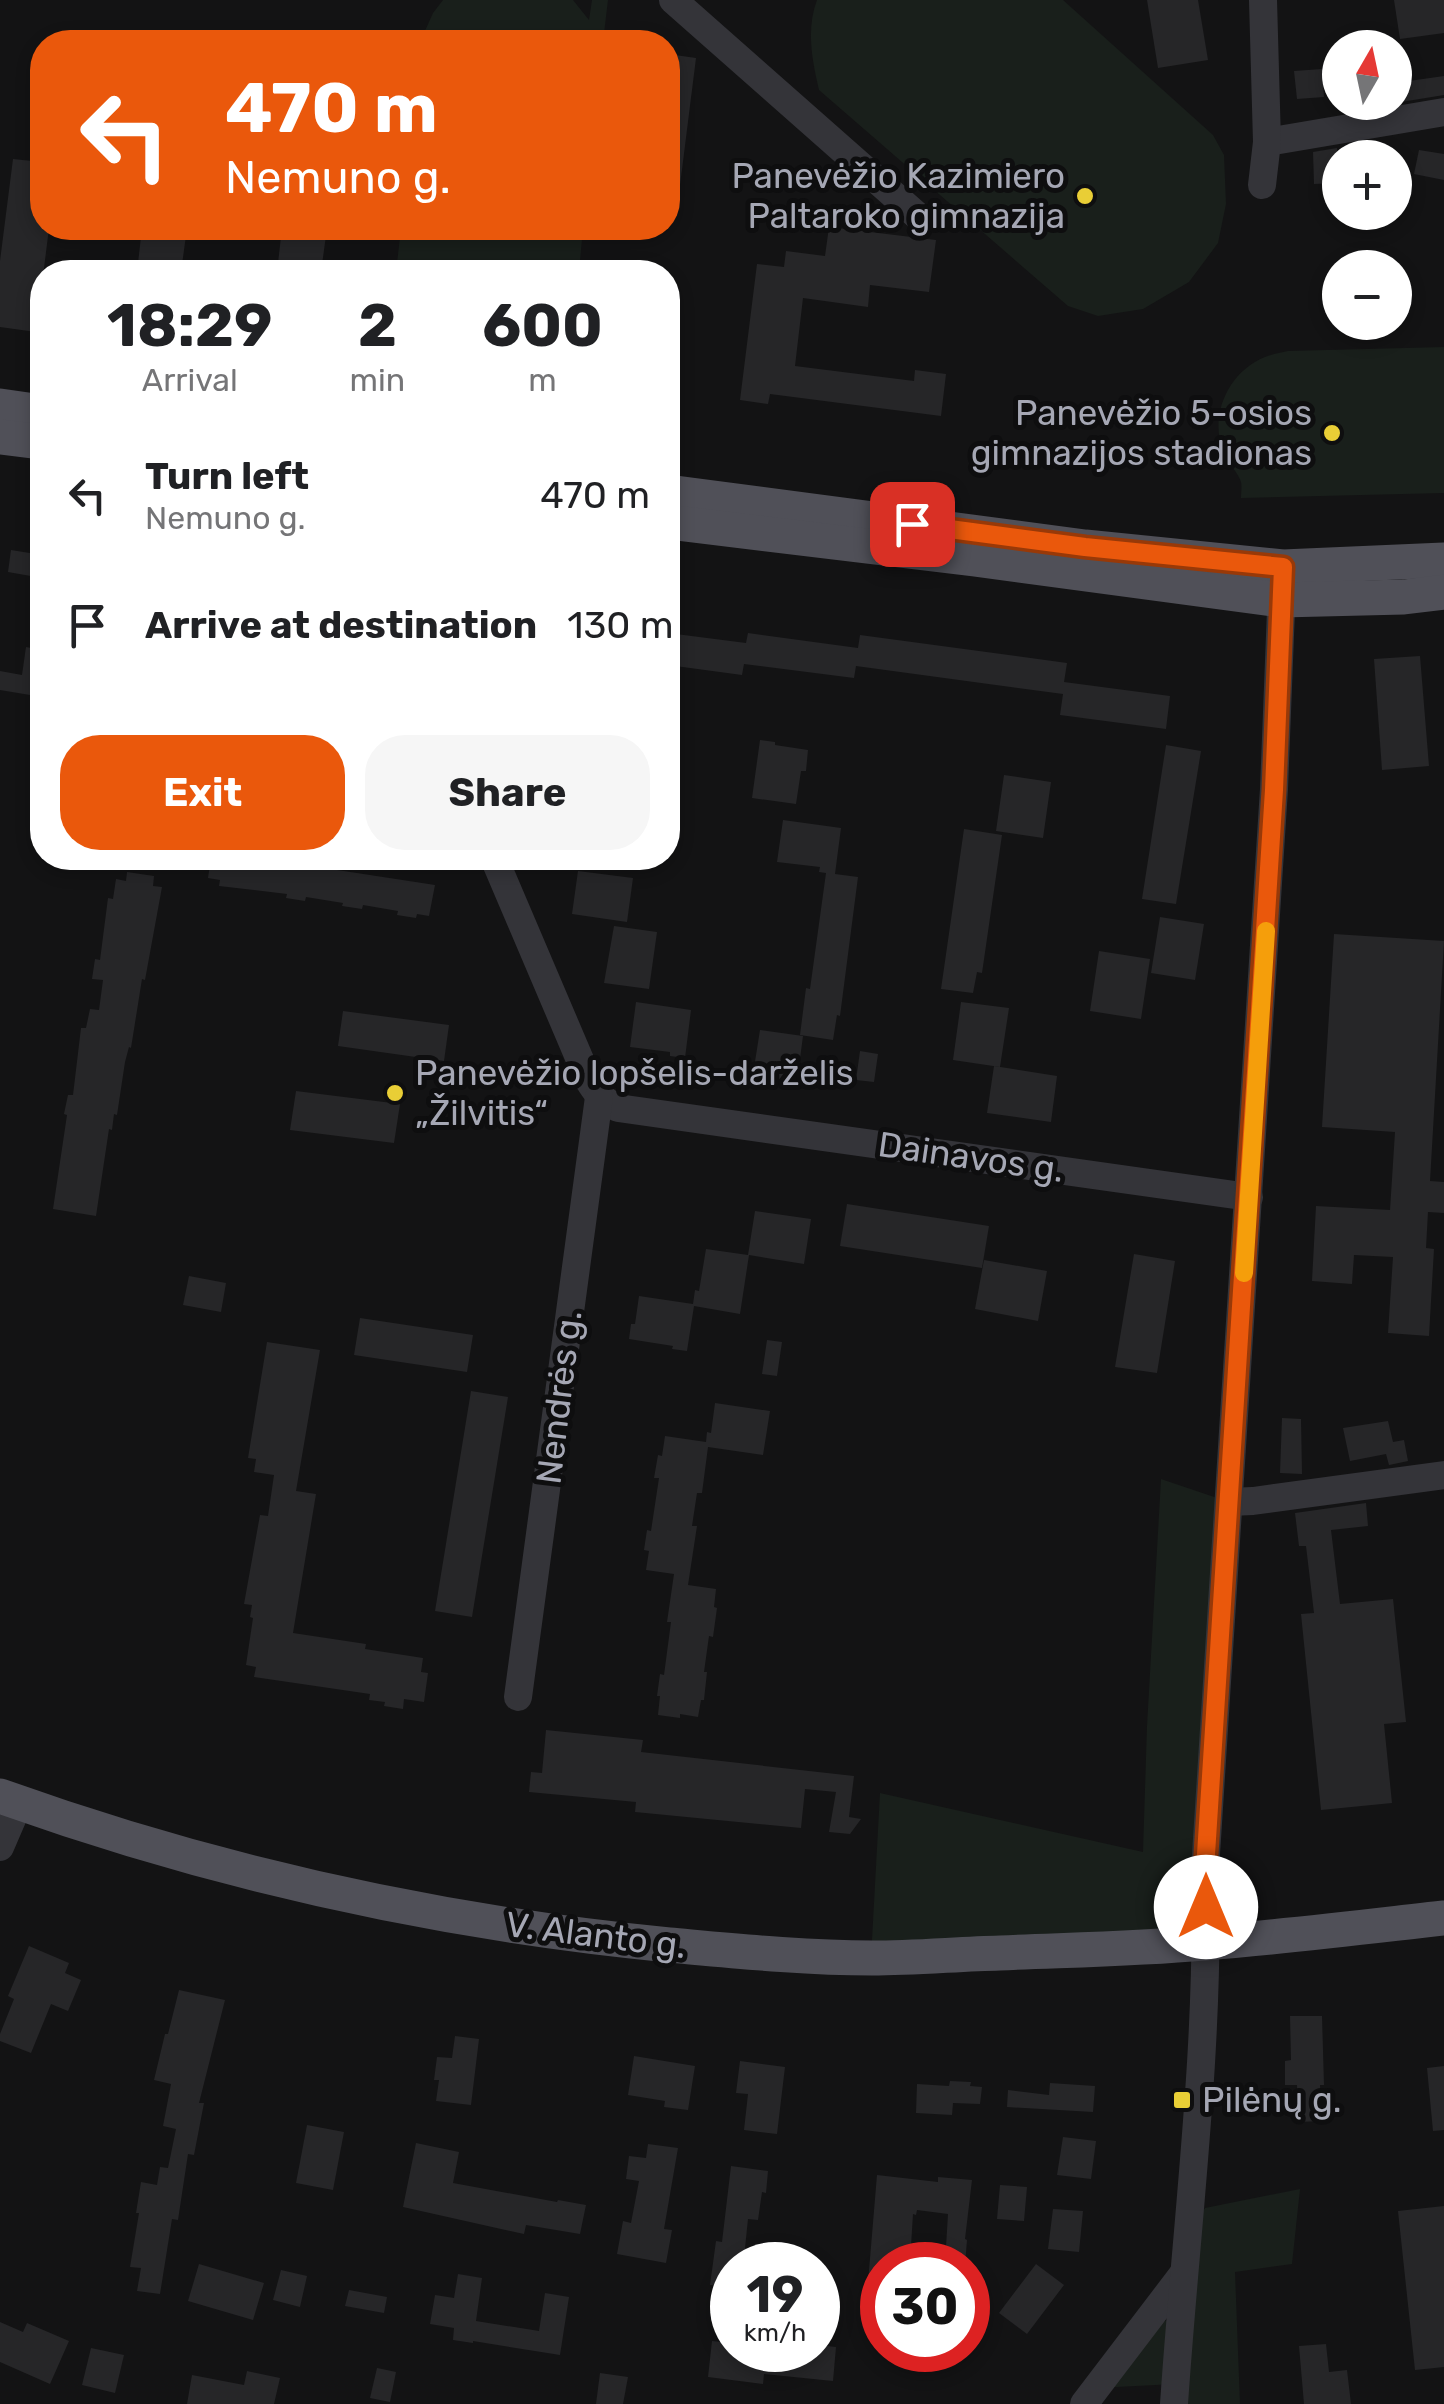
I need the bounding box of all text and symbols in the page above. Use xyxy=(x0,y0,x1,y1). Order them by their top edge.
north arrow xyxy=(1322,30,1412,120)
map controls xyxy=(1322,30,1412,340)
text: 470 m xyxy=(225,67,438,150)
icon: left xyxy=(60,70,190,200)
button: + xyxy=(1322,140,1412,230)
text: Nemuno g. xyxy=(225,151,451,204)
place label: Panevėžio Kazimiero Paltaroko gimnazija xyxy=(731,155,1065,237)
marker: Panevėžio Kazimiero Paltaroko gimnazija xyxy=(1074,185,1096,207)
button: − xyxy=(1322,250,1412,340)
text: 18:29 xyxy=(107,290,273,361)
text: 2 xyxy=(358,290,397,361)
text: 600 xyxy=(482,290,603,361)
text: Arrival xyxy=(142,361,238,399)
text: min xyxy=(350,361,405,399)
text: m xyxy=(528,361,557,399)
place label: Panevėžio 5-osios gimnazijos stadionas xyxy=(971,392,1312,474)
marker: Panevėžio 5-osios gimnazijos stadionas xyxy=(1321,422,1343,444)
text: Turn left xyxy=(145,453,309,499)
icon: left xyxy=(60,468,115,523)
text: 470 m xyxy=(540,472,650,518)
pin xyxy=(870,482,955,567)
icon: arrive xyxy=(885,497,940,552)
text: Nemuno g. xyxy=(145,499,306,537)
icon: arrive xyxy=(60,598,115,653)
text: Arrive at destination xyxy=(145,602,537,648)
text: 130 m xyxy=(567,602,674,648)
button: Exit xyxy=(60,735,345,850)
button: Share xyxy=(365,735,650,850)
place label: Panevėžio lopšelis-darželis „Žilvitis“ xyxy=(415,1052,854,1134)
marker: Panevėžio lopšelis-darželis „Žilvitis“ xyxy=(384,1082,406,1104)
street label: Dainavos g. xyxy=(875,1123,1067,1191)
street label: Nendrės g. xyxy=(528,1308,590,1486)
position arrow xyxy=(1154,1855,1258,1959)
street label: V. Alanto g. xyxy=(503,1903,689,1967)
place label: Pilėnų g. xyxy=(1202,2079,1342,2121)
marker: Pilėnų g. xyxy=(1171,2089,1193,2111)
speed limit sign: 30 xyxy=(860,2242,990,2372)
text: 19 xyxy=(747,2265,803,2325)
text: km/h xyxy=(744,2318,806,2347)

